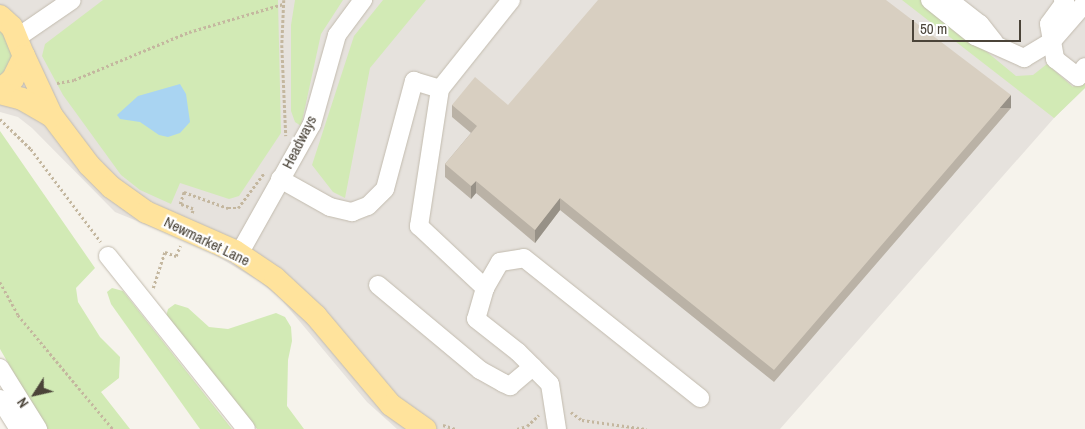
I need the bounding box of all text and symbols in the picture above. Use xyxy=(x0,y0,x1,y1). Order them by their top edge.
scale bar xyxy=(915,10,1024,42)
text: 50 m xyxy=(920,18,947,39)
street label: Headways xyxy=(278,112,320,172)
street label: Newmarket Lane xyxy=(161,213,253,269)
north arrow xyxy=(10,369,60,419)
text: N xyxy=(13,394,32,411)

